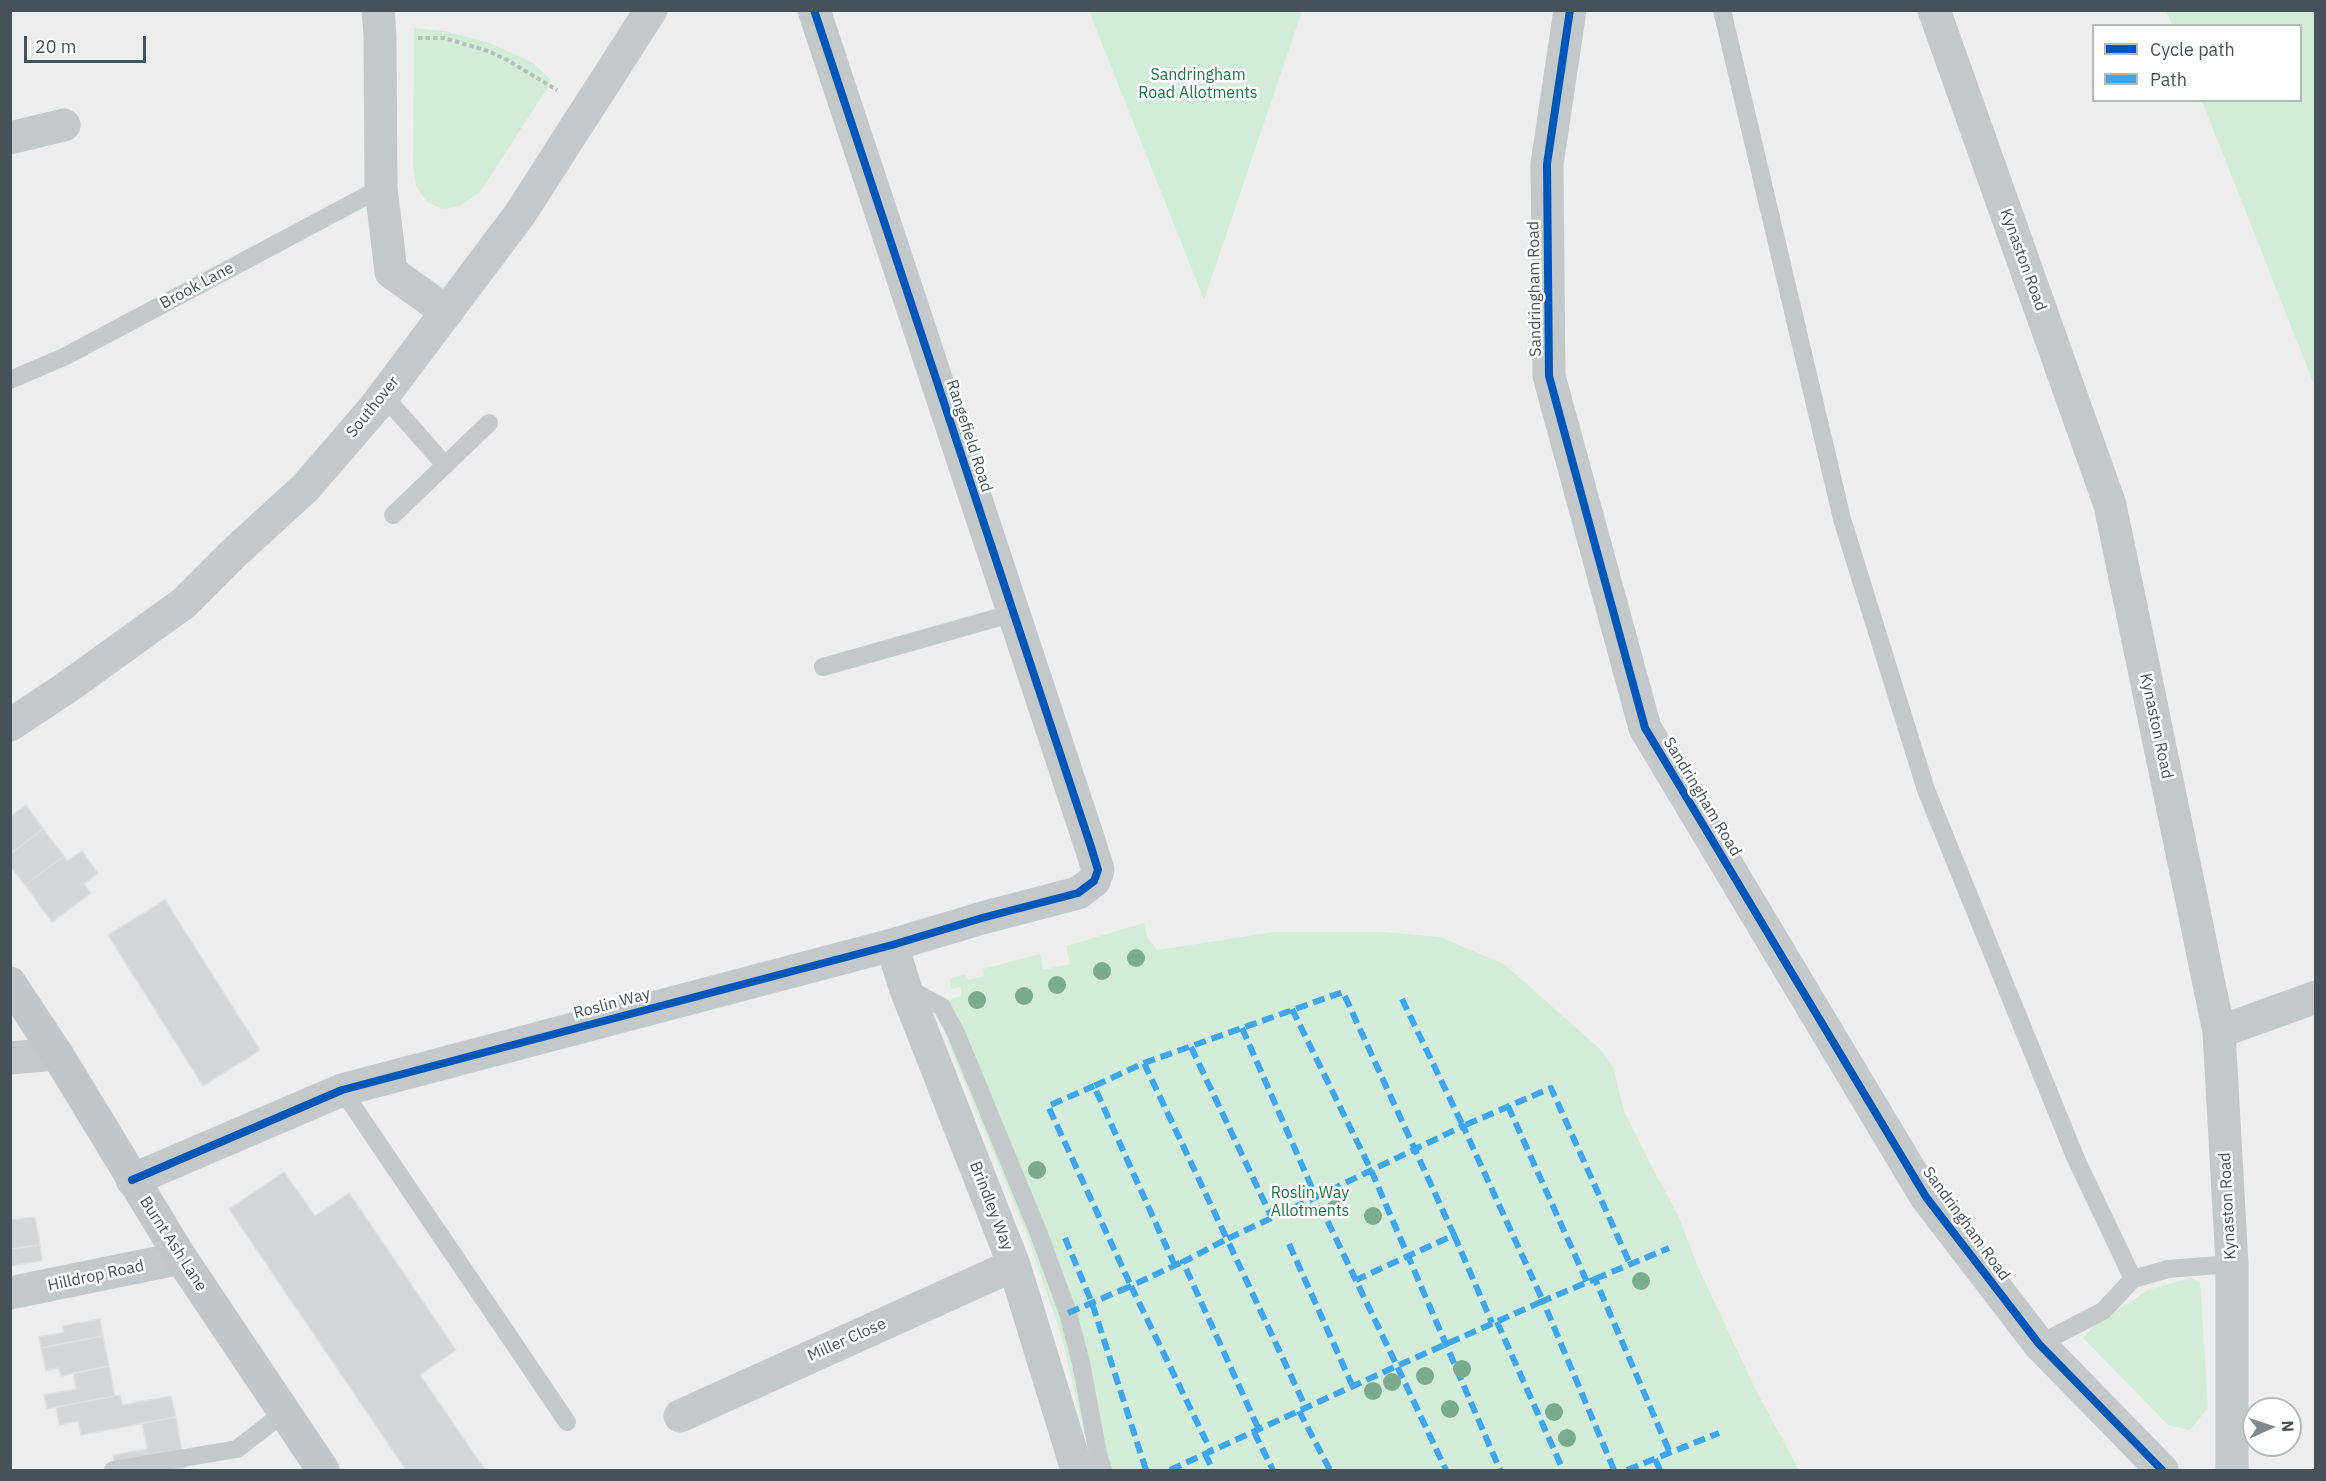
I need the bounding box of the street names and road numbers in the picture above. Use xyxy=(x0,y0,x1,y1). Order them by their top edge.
street label: Kynaston Road xyxy=(1996,206,2050,314)
street label: Sandringham Road xyxy=(1524,221,1546,357)
street label: Brook Lane xyxy=(157,259,237,313)
street label: Southover xyxy=(342,372,404,442)
street label: Rangefield Road xyxy=(942,377,996,495)
street label: Kynaston Road xyxy=(2135,671,2177,781)
street label: Sandringham Road xyxy=(1659,734,1745,860)
street label: Roslin Way xyxy=(572,985,652,1023)
street label: Kynaston Road xyxy=(2216,1152,2240,1260)
street label: Brindley Way xyxy=(965,1159,1017,1253)
street label: Sandringham Road xyxy=(1918,1163,2014,1285)
street label: Burnt Ash Lane xyxy=(135,1193,211,1295)
street label: Hilldrop Road xyxy=(46,1256,146,1296)
street label: Miller Close xyxy=(805,1314,889,1366)

